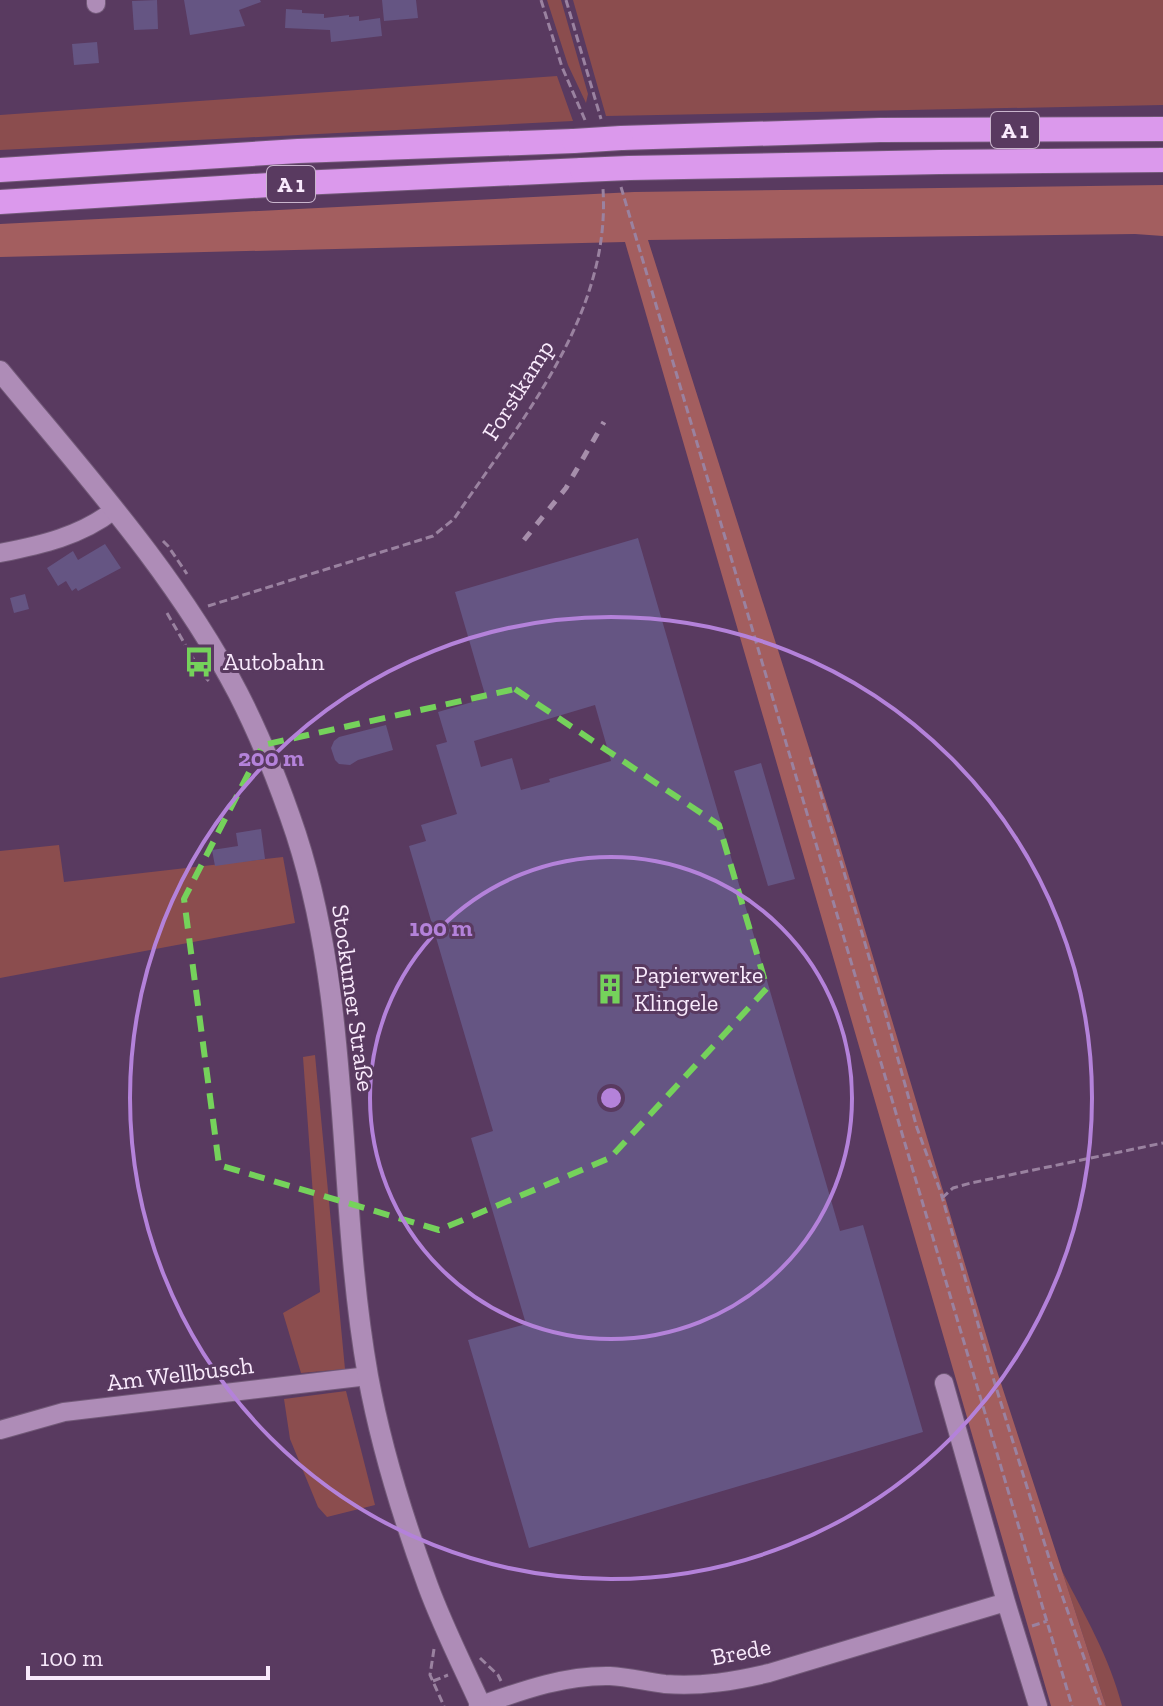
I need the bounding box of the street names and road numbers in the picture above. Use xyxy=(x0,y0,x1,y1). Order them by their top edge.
road number: A 1 xyxy=(991,112,1039,148)
road number: A 1 xyxy=(267,166,315,202)
street label: Forstkamp xyxy=(475,334,560,445)
street label: Stockumer Straße xyxy=(326,903,381,1093)
street label: Am Wellbusch xyxy=(105,1350,256,1397)
street label: Brede xyxy=(709,1632,773,1671)

